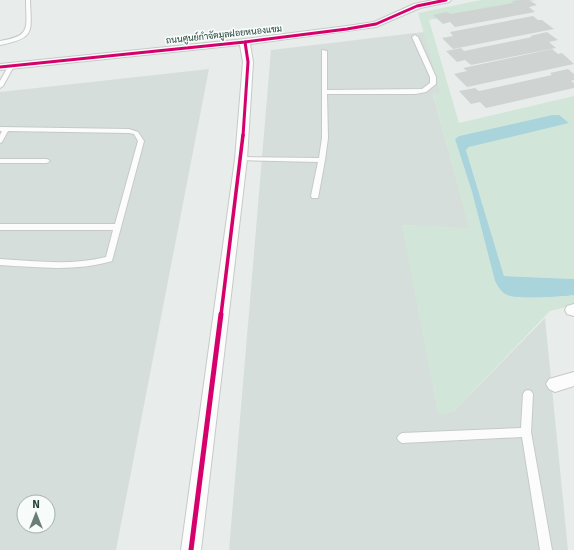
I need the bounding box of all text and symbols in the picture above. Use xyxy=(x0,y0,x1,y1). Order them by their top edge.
street label: ถนนศูนย์กำจัดมูลฝอยหนองแขม xyxy=(165,22,283,47)
north arrow xyxy=(16,494,56,534)
text: N xyxy=(32,498,40,511)

